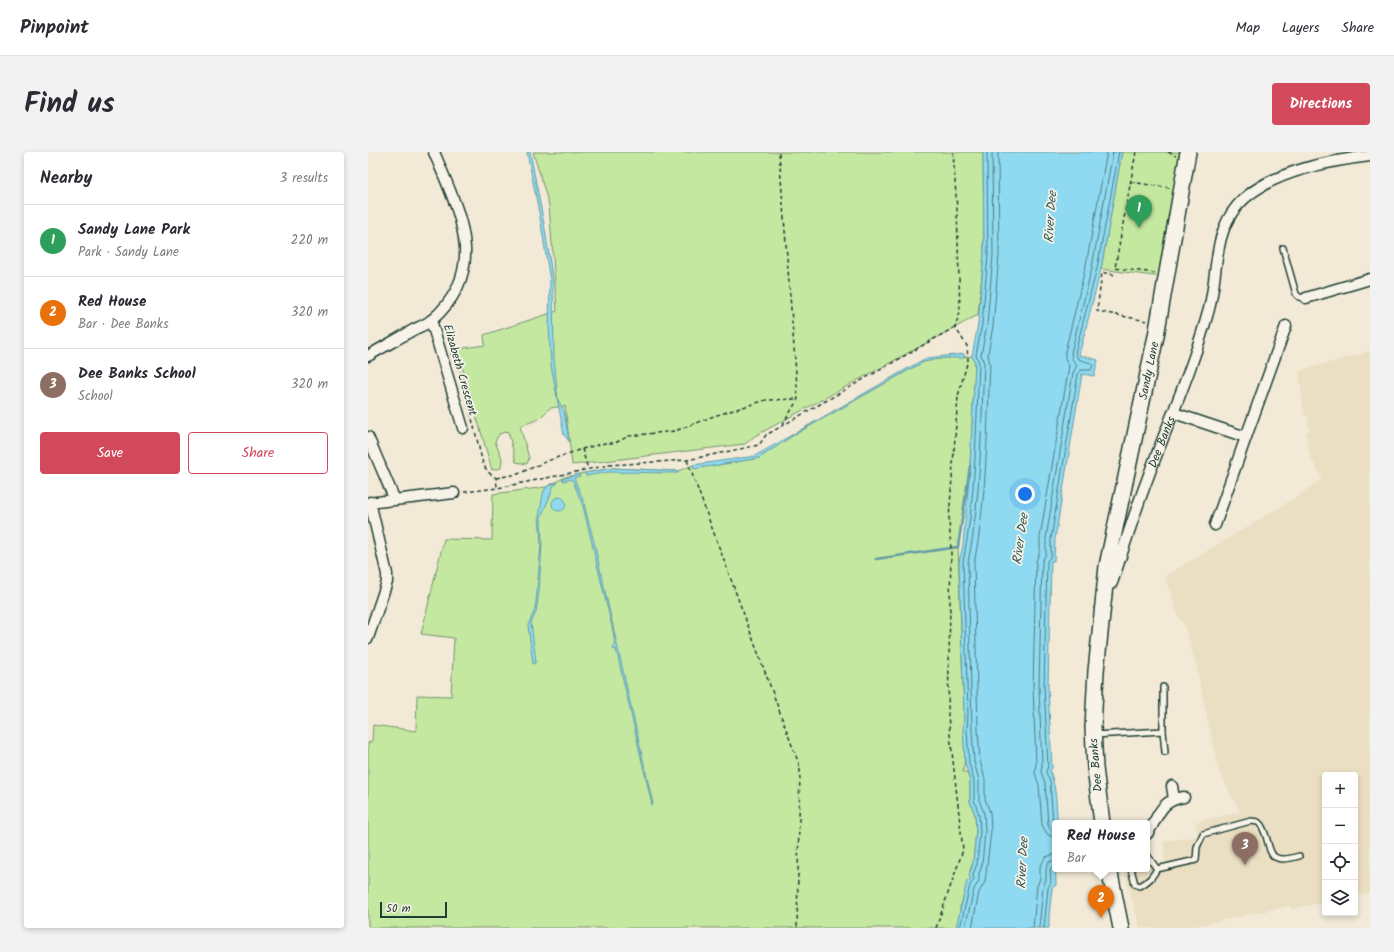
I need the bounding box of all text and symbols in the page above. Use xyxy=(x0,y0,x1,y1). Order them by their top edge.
text: Pinpoint xyxy=(20,13,89,43)
text: Map xyxy=(1236,17,1260,39)
text: Layers xyxy=(1282,17,1320,39)
text: Share xyxy=(1342,17,1374,39)
text: Find us xyxy=(24,82,115,127)
button: Directions xyxy=(1272,83,1370,125)
text: Nearby xyxy=(40,165,92,192)
text: 3 results xyxy=(280,168,328,189)
water label: River Dee xyxy=(1039,189,1063,243)
pin: 1 xyxy=(1126,195,1152,228)
text: Sandy Lane Park xyxy=(78,218,190,242)
text: 1 xyxy=(51,230,55,251)
text: 220 m xyxy=(291,230,328,251)
text: Park · Sandy Lane xyxy=(78,242,179,263)
text: Red House xyxy=(78,290,146,314)
text: 2 xyxy=(49,302,57,323)
text: 320 m xyxy=(291,302,328,323)
text: Bar · Dee Banks xyxy=(78,314,168,335)
street label: Elizabeth Crescent xyxy=(438,322,482,419)
street label: Sandy Lane xyxy=(1133,339,1164,401)
text: Dee Banks School xyxy=(78,362,196,386)
text: 3 xyxy=(49,374,57,395)
text: 320 m xyxy=(291,374,328,395)
text: School xyxy=(78,386,113,407)
street label: Dee Banks xyxy=(1143,413,1180,470)
button: Save xyxy=(40,432,180,474)
button: Share xyxy=(188,432,328,474)
your location xyxy=(1015,484,1035,504)
water label: River Dee xyxy=(1007,511,1035,566)
street label: Dee Banks xyxy=(1084,737,1108,793)
map controls xyxy=(1322,772,1358,916)
button: + xyxy=(1322,772,1358,808)
button: − xyxy=(1322,808,1358,844)
popup xyxy=(1052,820,1150,872)
text: Red House xyxy=(1067,824,1135,848)
pin: 3 xyxy=(1232,832,1258,865)
water label: River Dee xyxy=(1011,836,1035,889)
button: locate xyxy=(1322,844,1358,880)
text: Bar xyxy=(1067,848,1085,869)
button: layers xyxy=(1322,880,1358,916)
pin: 2 xyxy=(1088,885,1114,918)
scale bar xyxy=(380,900,447,919)
text: 50 m xyxy=(386,900,411,918)

